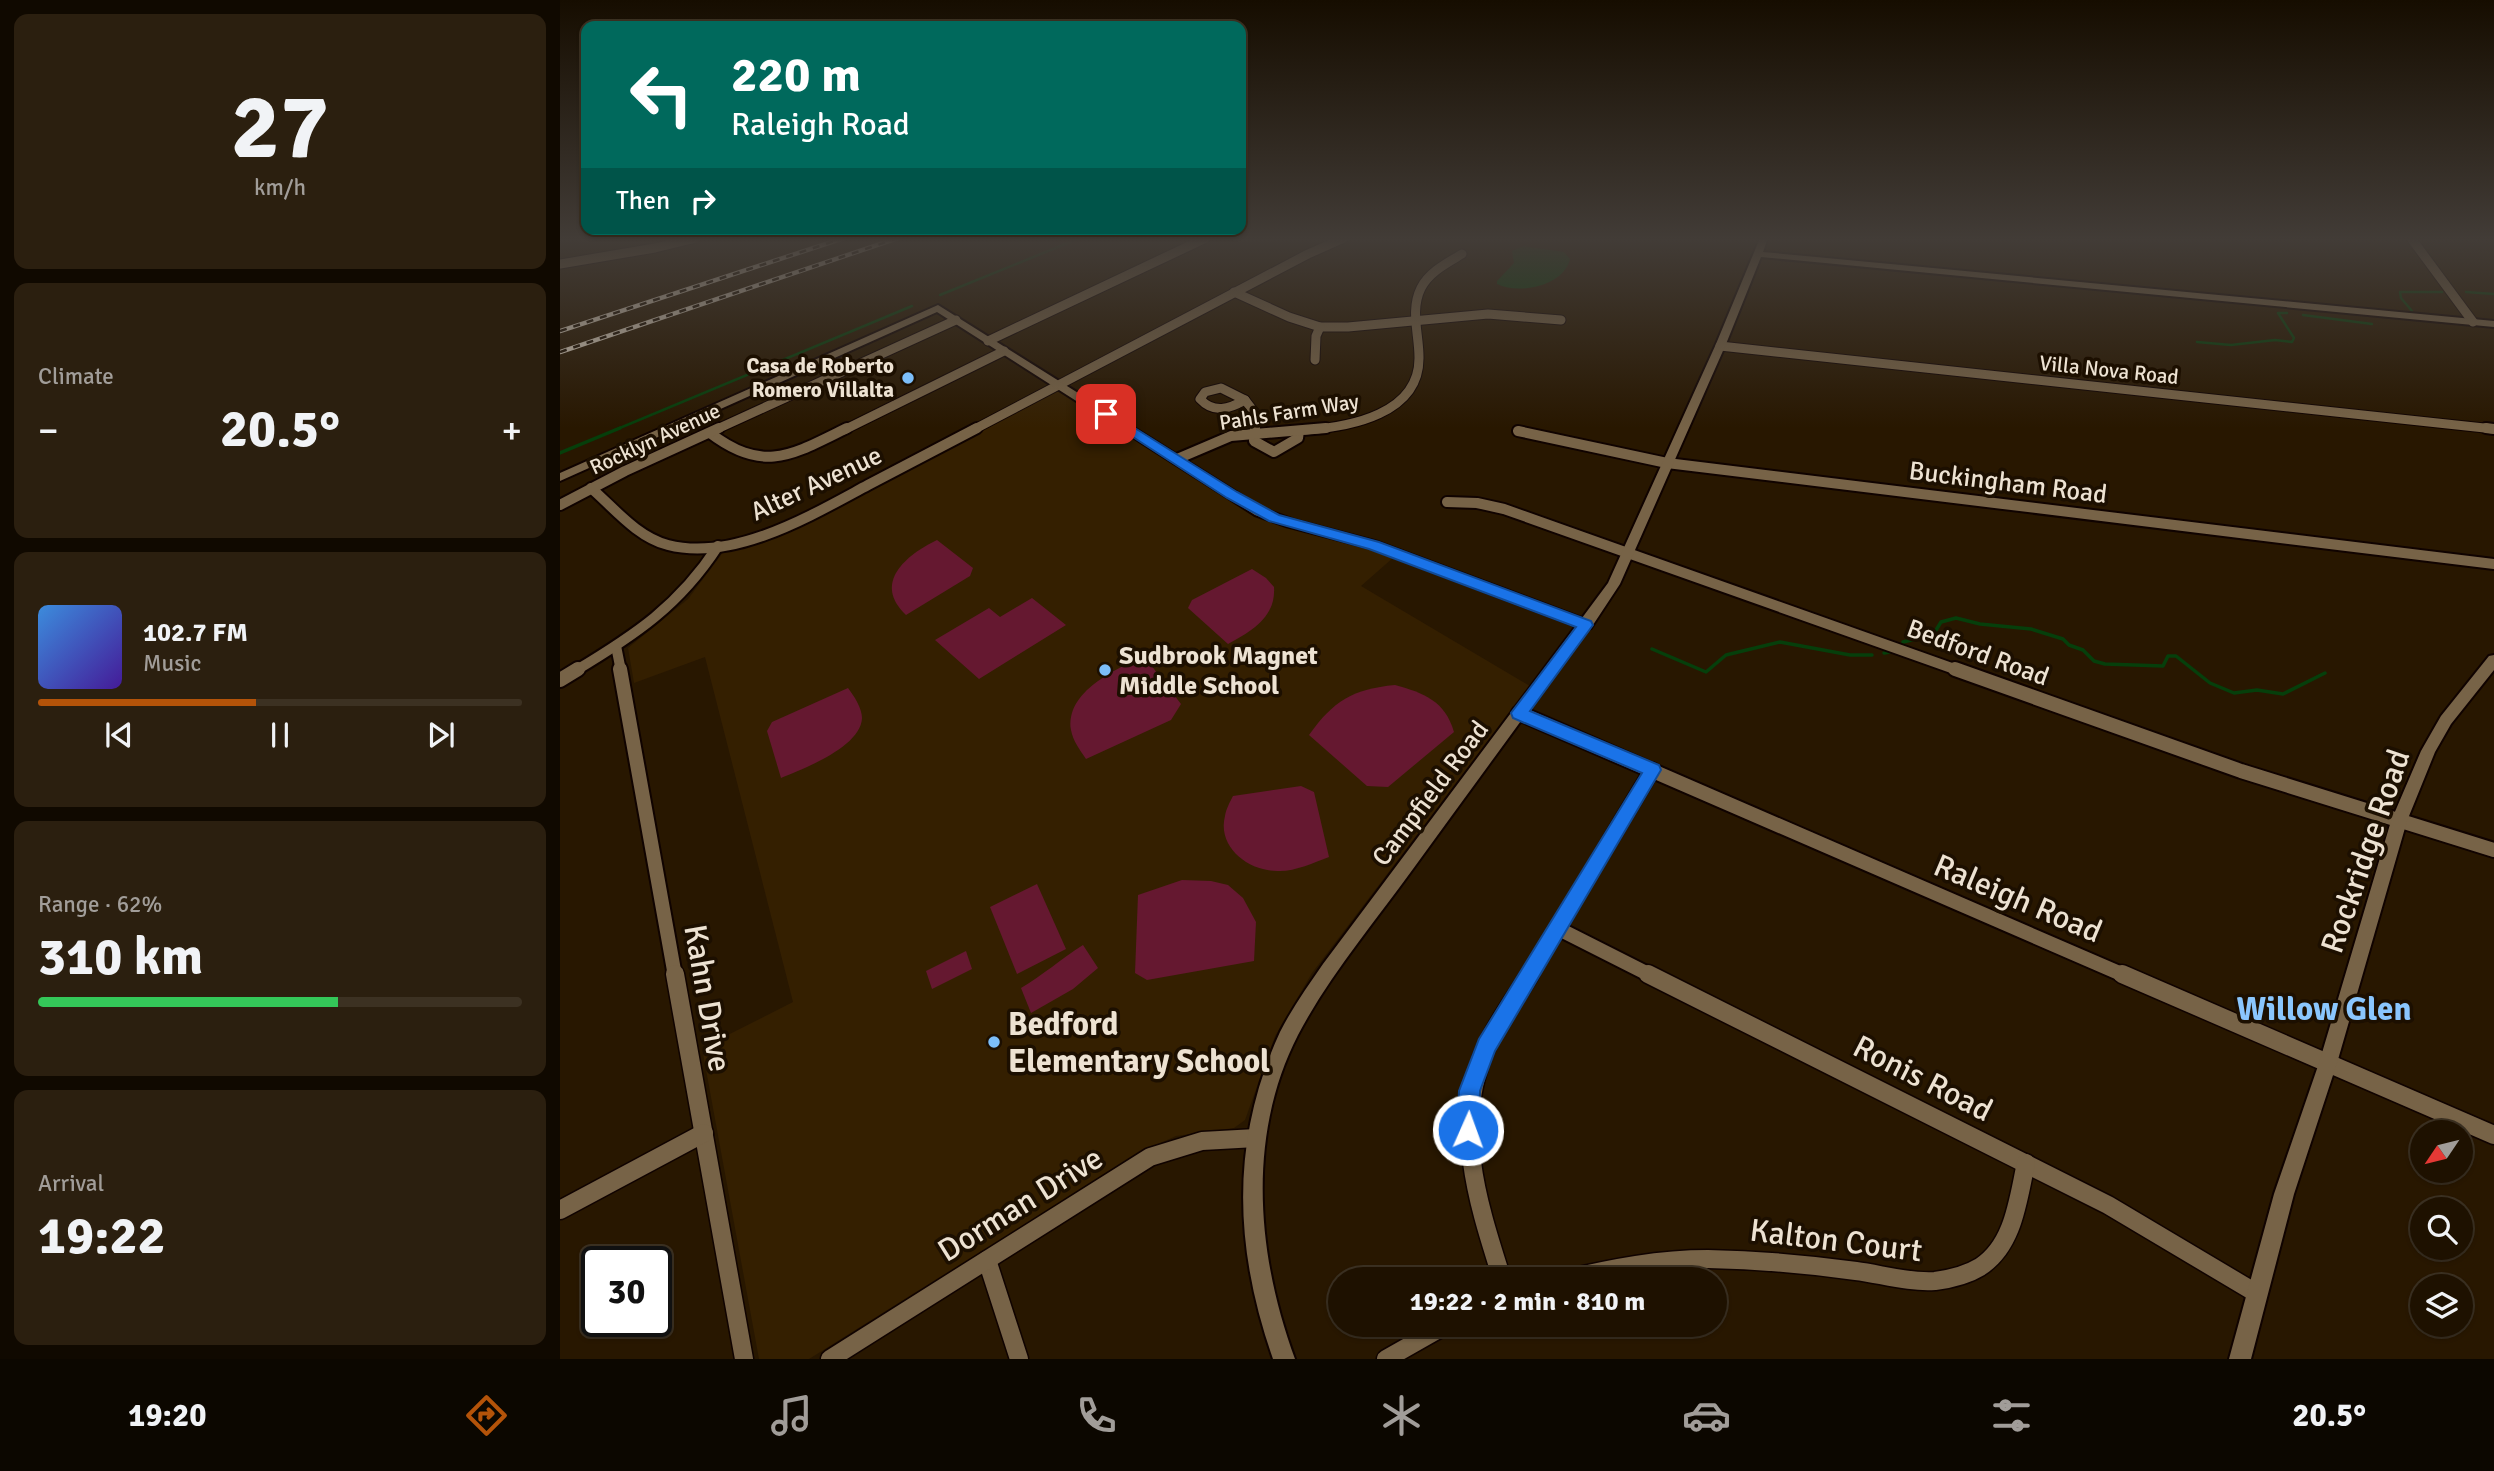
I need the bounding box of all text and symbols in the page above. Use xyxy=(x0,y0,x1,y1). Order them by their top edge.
text: 220 m xyxy=(731,45,861,105)
icon: left xyxy=(616,49,707,140)
text: 27 xyxy=(231,71,329,184)
text: Raleigh Road xyxy=(731,105,910,144)
text: km/h xyxy=(254,173,306,202)
icon: right xyxy=(684,182,722,220)
text: Then xyxy=(616,185,670,217)
street label: Villa Nova Road xyxy=(2038,350,2180,390)
place label: Casa de Roberto Romero Villalta xyxy=(746,353,894,403)
text: Climate xyxy=(38,362,114,391)
marker: Casa de Roberto Romero Villalta xyxy=(900,370,916,386)
pin xyxy=(1076,384,1136,444)
street label: Pahls Farm Way xyxy=(1217,388,1361,436)
icon: arrive xyxy=(1087,395,1125,433)
text: 20.5° xyxy=(220,397,340,461)
street label: Rocklyn Avenue xyxy=(586,397,724,481)
text: − xyxy=(38,407,59,454)
text: + xyxy=(501,407,522,454)
street label: Alter Avenue xyxy=(746,440,887,528)
street label: Buckingham Road xyxy=(1907,455,2109,511)
street label: Bedford Road xyxy=(1902,612,2053,693)
text: 102.7 FM xyxy=(143,617,248,649)
place label: Sudbrook Magnet Middle School xyxy=(1119,640,1318,702)
text: Music xyxy=(143,649,201,678)
marker: Sudbrook Magnet Middle School xyxy=(1097,662,1113,678)
street label: Campfield Road xyxy=(1366,715,1496,873)
icon: previous xyxy=(100,716,138,754)
icon: pause xyxy=(261,716,299,754)
icon: next xyxy=(422,716,460,754)
street label: Rockridge Road xyxy=(2312,744,2419,958)
street label: Raleigh Road xyxy=(1928,846,2108,951)
text: Range · 62% xyxy=(38,890,162,919)
street label: Kahn Drive xyxy=(675,921,740,1075)
text: 310 km xyxy=(38,925,203,989)
district label: Willow Glen xyxy=(2236,989,2412,1030)
place label: Bedford Elementary School xyxy=(1008,1005,1270,1081)
street label: Ronis Road xyxy=(1847,1027,1999,1130)
marker: Bedford Elementary School xyxy=(986,1034,1002,1050)
position arrow xyxy=(1431,1093,1505,1167)
north arrow xyxy=(2410,1120,2473,1183)
map controls xyxy=(2410,1120,2473,1337)
street label: Dorman Drive xyxy=(931,1138,1110,1270)
text: Arrival xyxy=(38,1169,104,1198)
button: search xyxy=(2410,1197,2473,1260)
text: 19:22 xyxy=(38,1204,166,1268)
street label: Kalton Court xyxy=(1748,1211,1924,1270)
speed limit sign: 30 xyxy=(581,1246,672,1337)
button: layers xyxy=(2410,1274,2473,1337)
text: 19:22 · 2 min · 810 m xyxy=(1410,1286,1645,1318)
icon: directions xyxy=(462,1391,511,1440)
icon: music xyxy=(767,1391,816,1440)
icon: phone xyxy=(1072,1391,1121,1440)
icon: climate xyxy=(1377,1391,1426,1440)
icon: car xyxy=(1682,1391,1731,1440)
icon: filters xyxy=(1987,1391,2036,1440)
text: 19:20 xyxy=(128,1396,207,1435)
text: 20.5° xyxy=(2292,1396,2366,1435)

